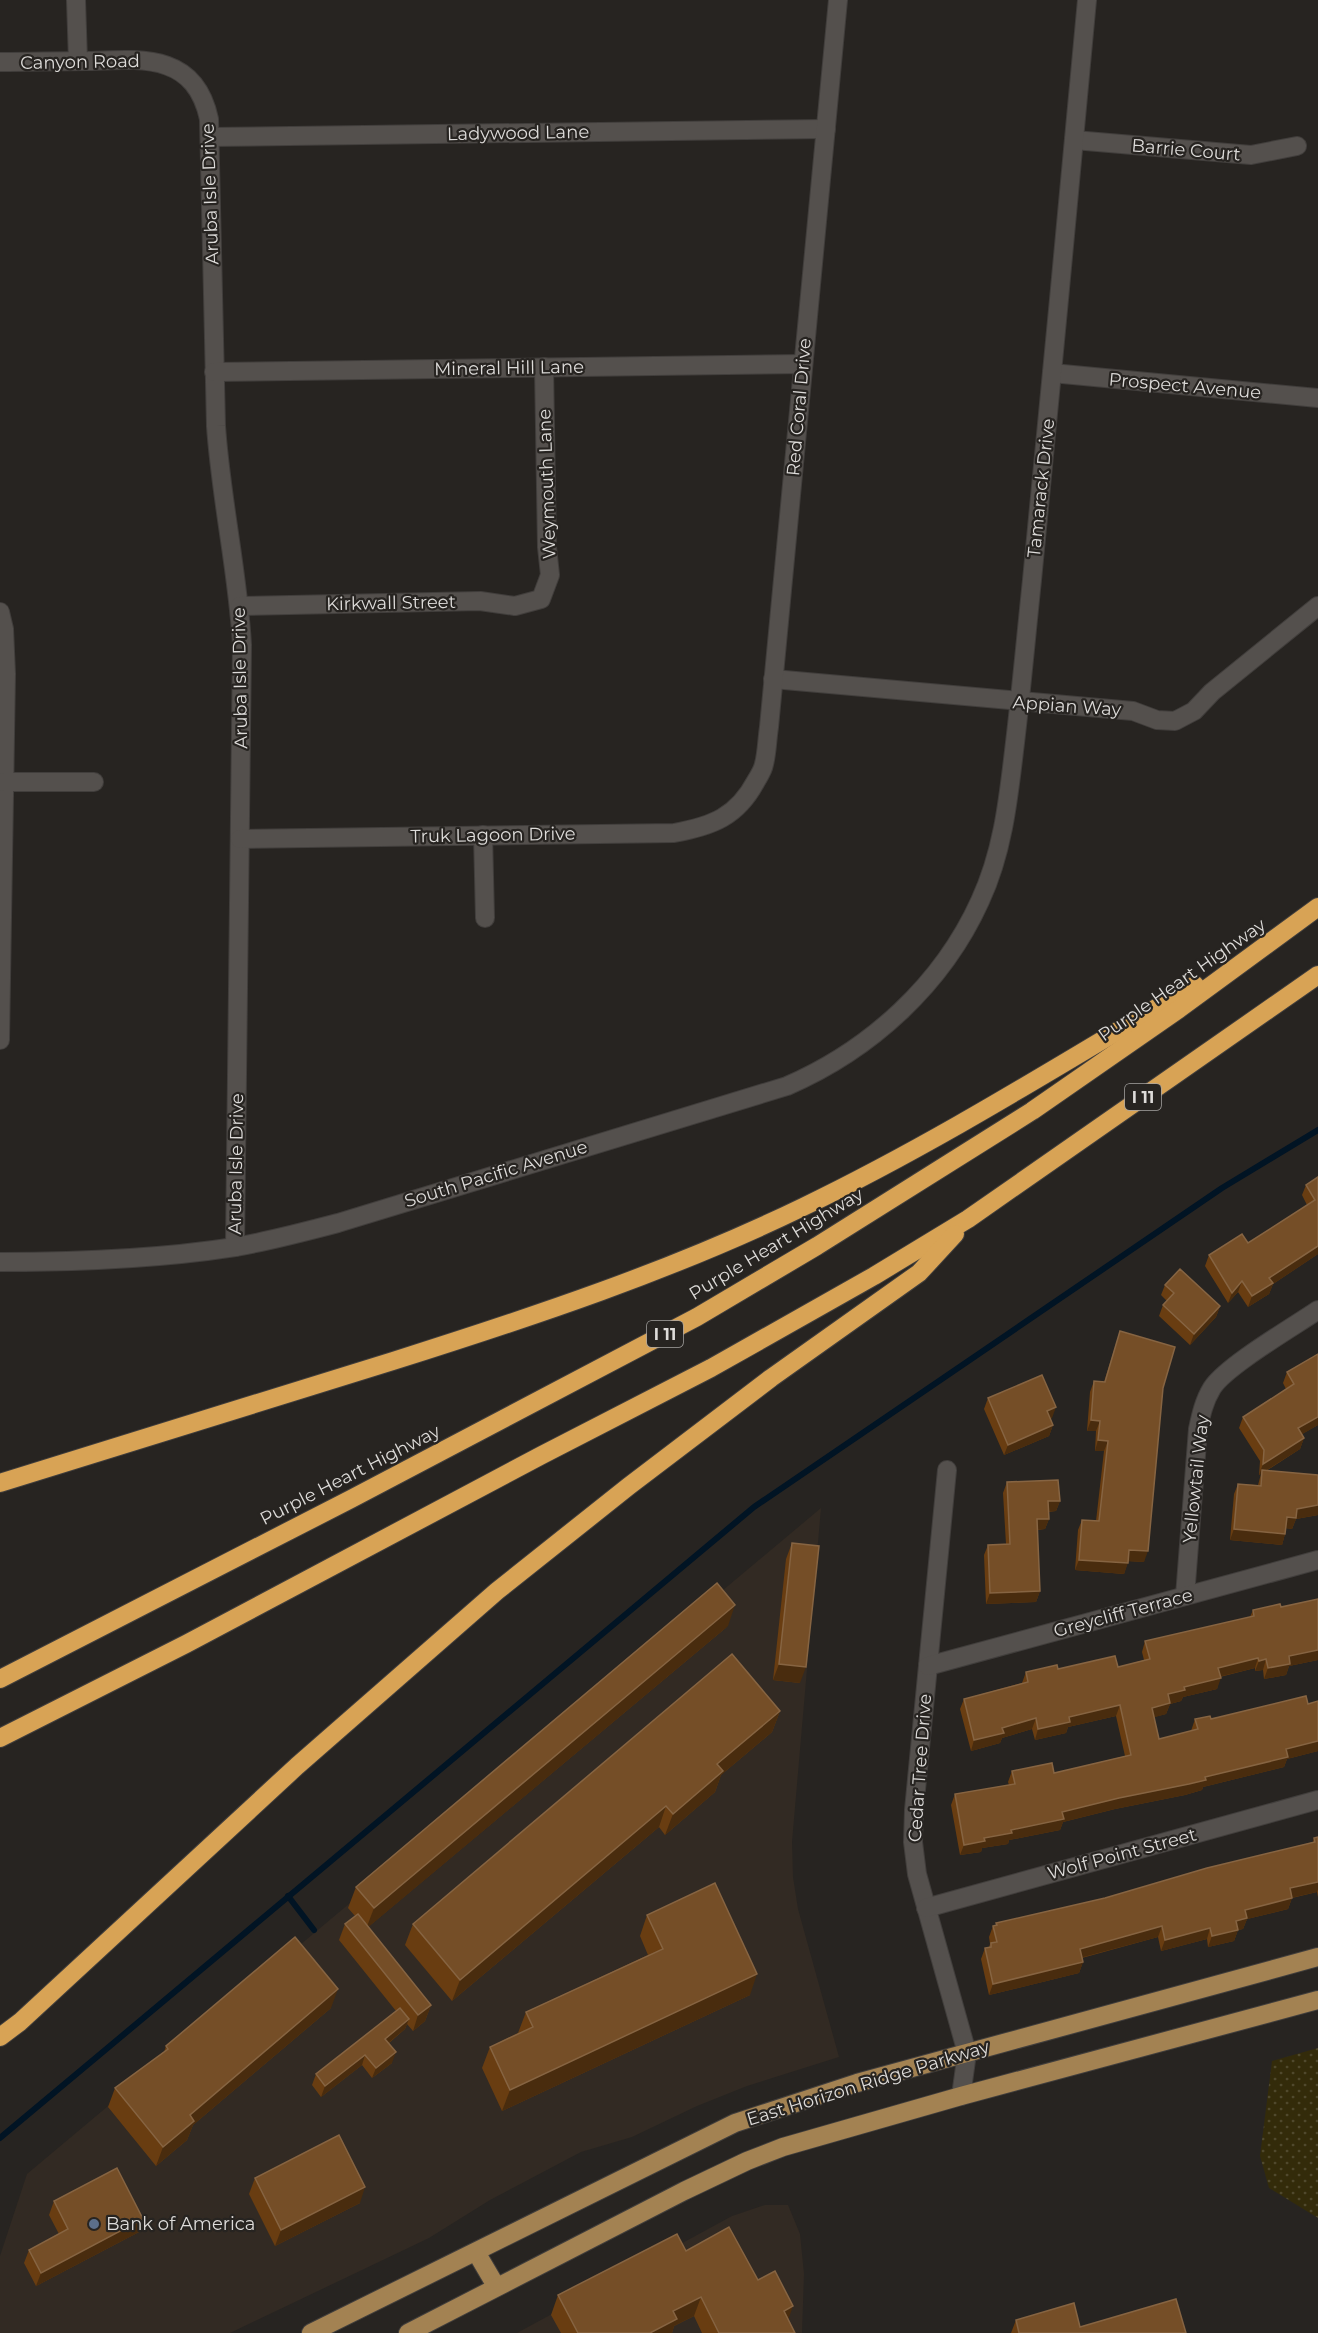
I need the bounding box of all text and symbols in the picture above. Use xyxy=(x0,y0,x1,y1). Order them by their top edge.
street label: Canyon Road xyxy=(20,50,140,74)
street label: Ladywood Lane xyxy=(447,121,589,145)
street label: Aruba Isle Drive xyxy=(197,123,223,265)
street label: Barrie Court xyxy=(1131,134,1241,166)
street label: Red Coral Drive xyxy=(782,337,816,477)
street label: Mineral Hill Lane xyxy=(434,356,584,380)
street label: Prospect Avenue xyxy=(1108,368,1262,404)
street label: Weymouth Lane xyxy=(533,408,561,560)
street label: Tamarack Drive xyxy=(1023,417,1059,559)
street label: Kirkwall Street xyxy=(326,591,456,615)
street label: Aruba Isle Drive xyxy=(228,607,252,749)
street label: Appian Way xyxy=(1012,691,1122,721)
street label: Truk Lagoon Drive xyxy=(410,823,576,847)
street label: Purple Heart Highway xyxy=(1094,914,1270,1046)
road number: I 11 xyxy=(1125,1084,1161,1110)
street label: Aruba Isle Drive xyxy=(224,1093,248,1235)
street label: South Pacific Avenue xyxy=(402,1136,590,1212)
street label: Purple Heart Highway xyxy=(685,1183,867,1305)
road number: I 11 xyxy=(647,1321,683,1347)
street label: Yellowtail Way xyxy=(1178,1414,1214,1544)
street label: Purple Heart Highway xyxy=(256,1420,444,1530)
street label: Greycliff Terrace xyxy=(1051,1584,1195,1642)
street label: Cedar Tree Drive xyxy=(904,1693,936,1843)
street label: Wolf Point Street xyxy=(1045,1824,1199,1884)
street label: East Horizon Ridge Parkway xyxy=(744,2036,992,2130)
place label: Bank of America xyxy=(106,2213,256,2235)
marker: Bank of America xyxy=(87,2217,101,2231)

